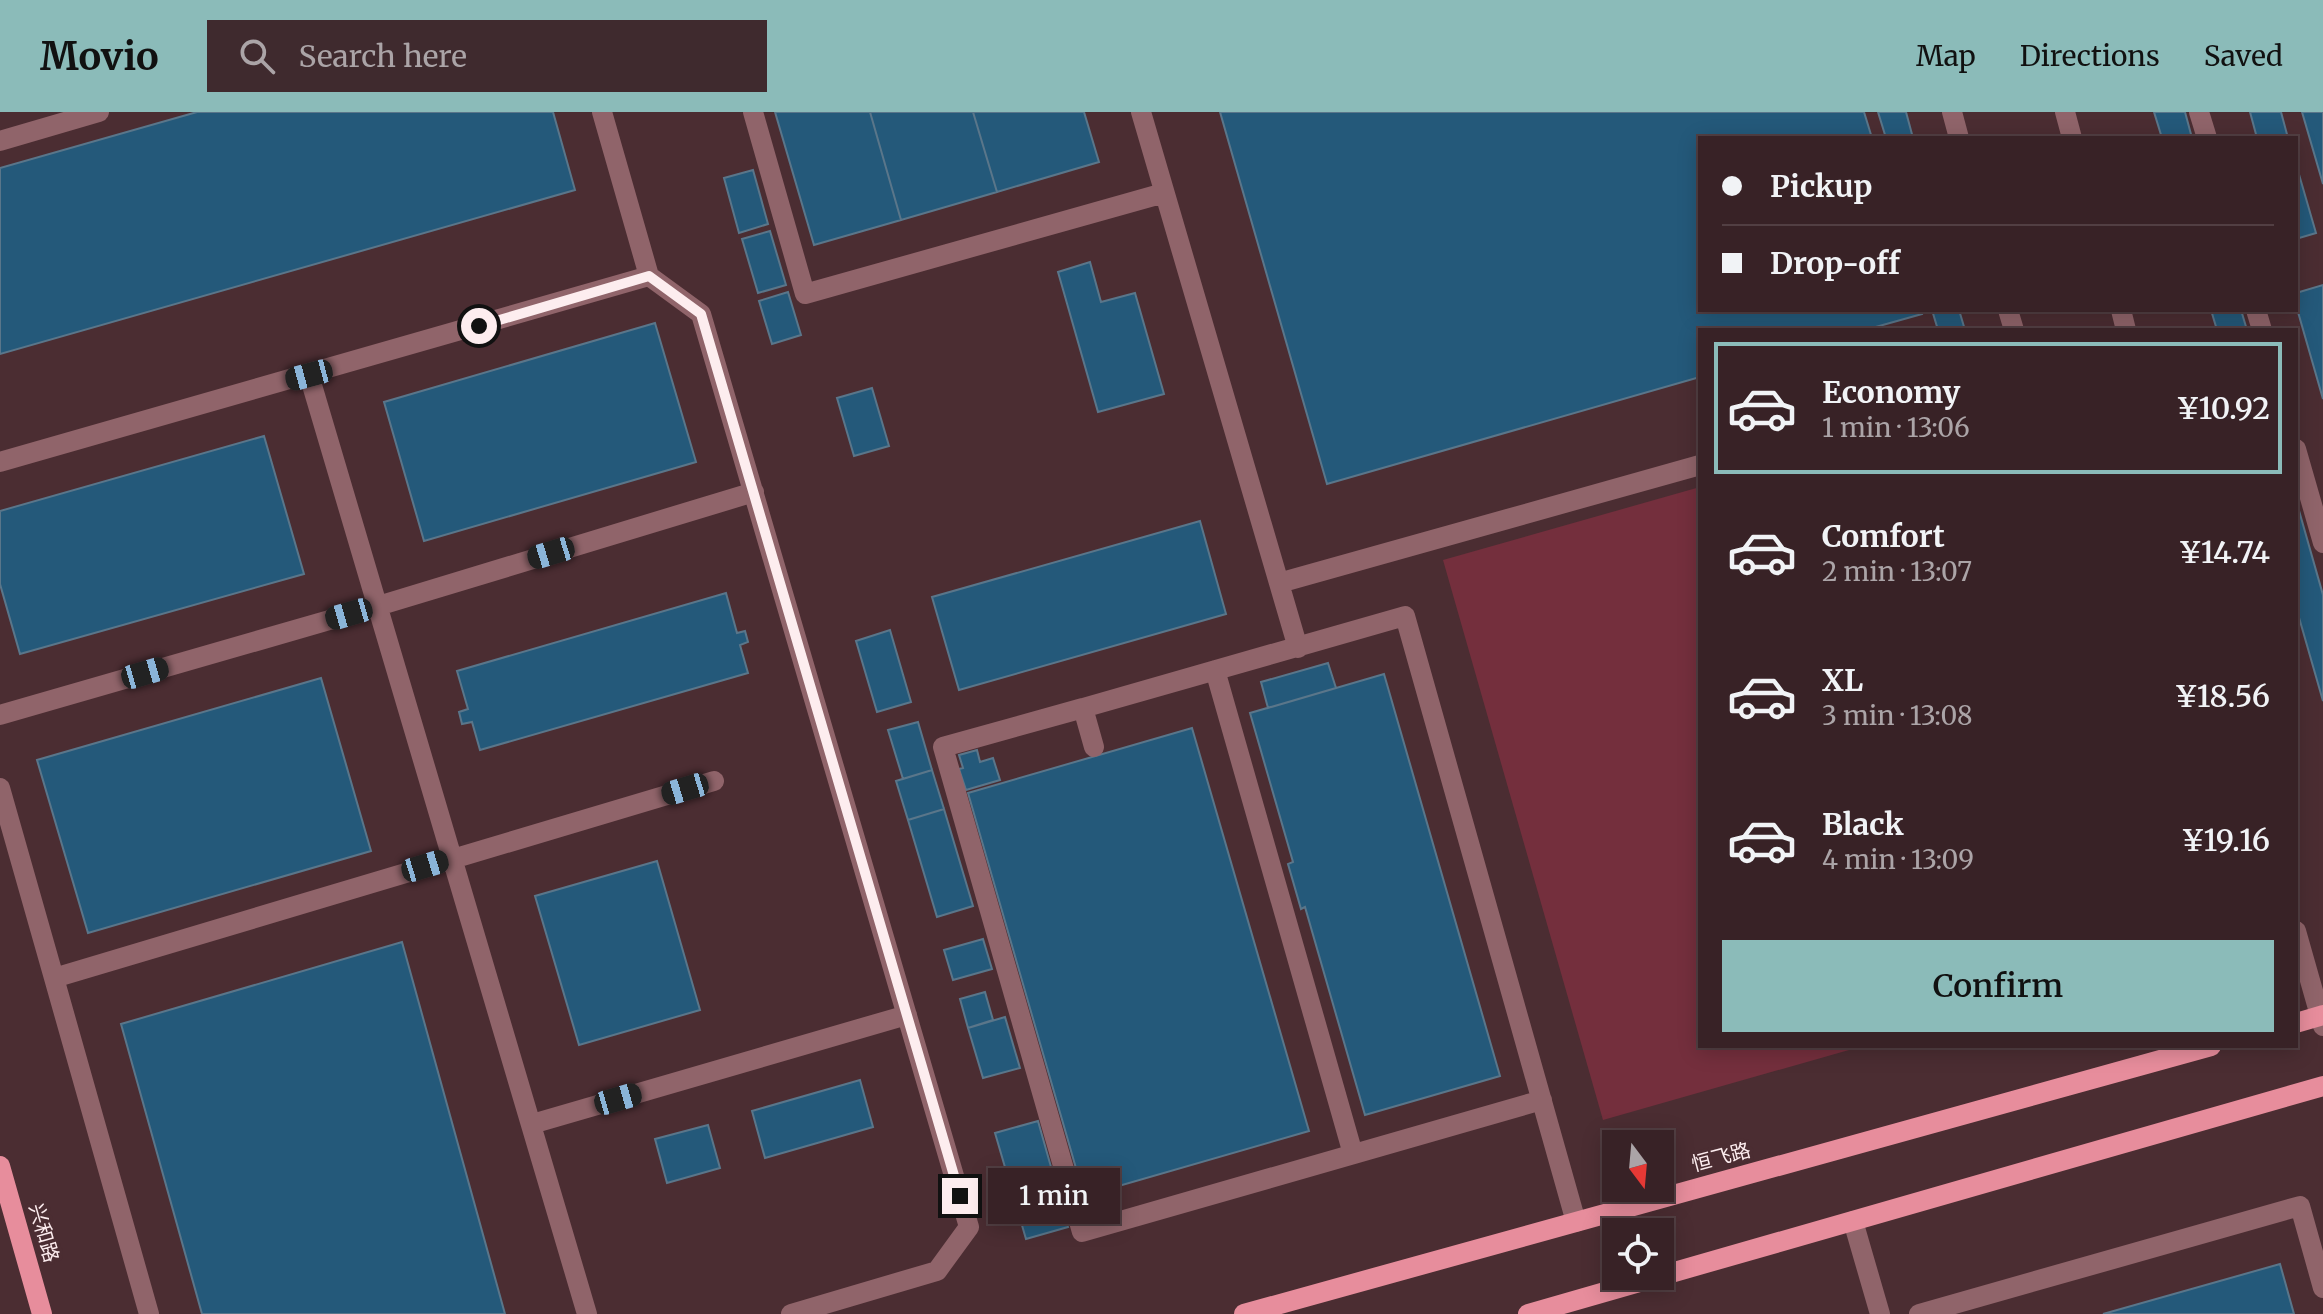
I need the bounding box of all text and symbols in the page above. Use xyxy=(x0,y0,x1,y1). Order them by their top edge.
search box xyxy=(207,20,767,92)
text: Movio xyxy=(40,33,159,80)
icon: search xyxy=(235,34,279,78)
text: Search here xyxy=(299,37,467,75)
text: Map xyxy=(1916,38,1976,74)
text: Directions xyxy=(2020,38,2160,74)
text: Saved xyxy=(2204,38,2283,74)
text: Pickup xyxy=(1770,167,1872,205)
text: Drop-off xyxy=(1770,244,1900,282)
route start xyxy=(461,308,497,344)
car xyxy=(283,357,335,393)
icon: car xyxy=(1726,372,1798,444)
text: Economy xyxy=(1822,373,1960,411)
text: ¥10.92 xyxy=(2176,389,2270,427)
text: 1 min · 13:06 xyxy=(1822,411,1970,444)
icon: car xyxy=(1726,516,1798,588)
text: Comfort xyxy=(1822,517,1945,555)
text: ¥14.74 xyxy=(2179,533,2270,571)
car xyxy=(525,535,577,571)
text: 2 min · 13:07 xyxy=(1822,555,1972,588)
car xyxy=(323,596,375,632)
car xyxy=(119,655,171,691)
icon: car xyxy=(1726,660,1798,732)
text: XL xyxy=(1822,661,1863,699)
text: ¥18.56 xyxy=(2175,677,2270,715)
text: 3 min · 13:08 xyxy=(1822,699,1973,732)
car xyxy=(659,771,711,807)
icon: car xyxy=(1726,804,1798,876)
text: Black xyxy=(1822,805,1904,843)
text: ¥19.16 xyxy=(2181,821,2270,859)
text: 4 min · 13:09 xyxy=(1822,843,1974,876)
car xyxy=(399,848,451,884)
button: Confirm xyxy=(1722,940,2274,1032)
car xyxy=(592,1081,644,1117)
north arrow xyxy=(1602,1130,1674,1202)
map controls xyxy=(1602,1130,1674,1290)
street label: 恒飞路 xyxy=(1689,1137,1753,1176)
callout: 1 min xyxy=(988,1168,1120,1224)
route end xyxy=(942,1178,978,1214)
text: 1 min xyxy=(1019,1179,1089,1212)
street label: 兴和路 xyxy=(24,1201,65,1265)
button: locate xyxy=(1602,1218,1674,1290)

